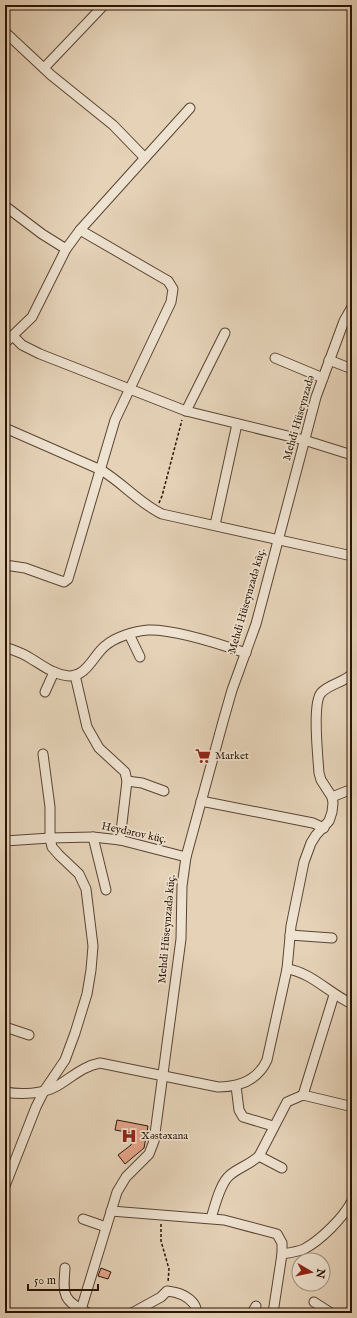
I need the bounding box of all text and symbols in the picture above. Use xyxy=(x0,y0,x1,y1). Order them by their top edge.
street label: Mehdi Hüseynzadə xyxy=(280,374,318,462)
street label: Mehdi Hüseynzadə küç. xyxy=(225,547,269,655)
supermarket icon: Market xyxy=(194,747,212,765)
place label: Market xyxy=(215,749,249,763)
street label: Heydərov küç. xyxy=(100,819,168,847)
street label: Mehdi Hüseynzadə küç. xyxy=(155,874,179,984)
hospital icon: Xəstəxana xyxy=(120,1127,138,1145)
place label: Xəstəxana xyxy=(141,1129,188,1143)
north arrow xyxy=(291,1252,331,1292)
scale bar xyxy=(28,1266,98,1292)
text: N xyxy=(312,1267,328,1280)
text: 50 m xyxy=(34,1273,56,1288)

